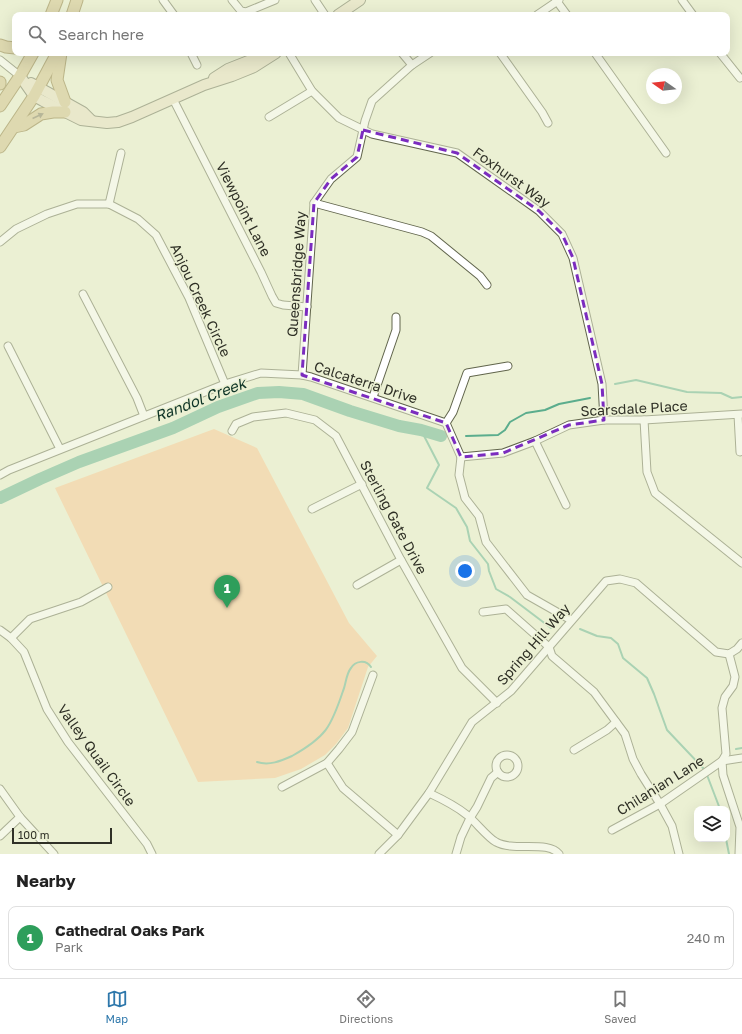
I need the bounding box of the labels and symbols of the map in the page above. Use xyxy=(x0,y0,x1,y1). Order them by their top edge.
north arrow xyxy=(646,68,682,104)
one-way arrow xyxy=(33,113,44,119)
street label: Foxhurst Way xyxy=(470,143,554,211)
street label: Viewpoint Lane xyxy=(213,159,275,259)
street label: Queensbridge Way xyxy=(283,210,309,338)
street label: Anjou Creek Circle xyxy=(167,241,235,359)
street label: Calcaterra Drive xyxy=(312,357,420,407)
water label: Randol Creek xyxy=(152,373,250,425)
street label: Scarsdale Place xyxy=(580,397,688,419)
street label: Sterling Gate Drive xyxy=(357,457,431,577)
your location xyxy=(455,561,475,581)
pin: 1 xyxy=(214,575,240,608)
street label: Spring Hill Way xyxy=(493,600,573,688)
street label: Valley Quail Circle xyxy=(54,701,140,809)
street label: Chilanian Lane xyxy=(613,751,707,819)
scale bar xyxy=(12,826,112,845)

